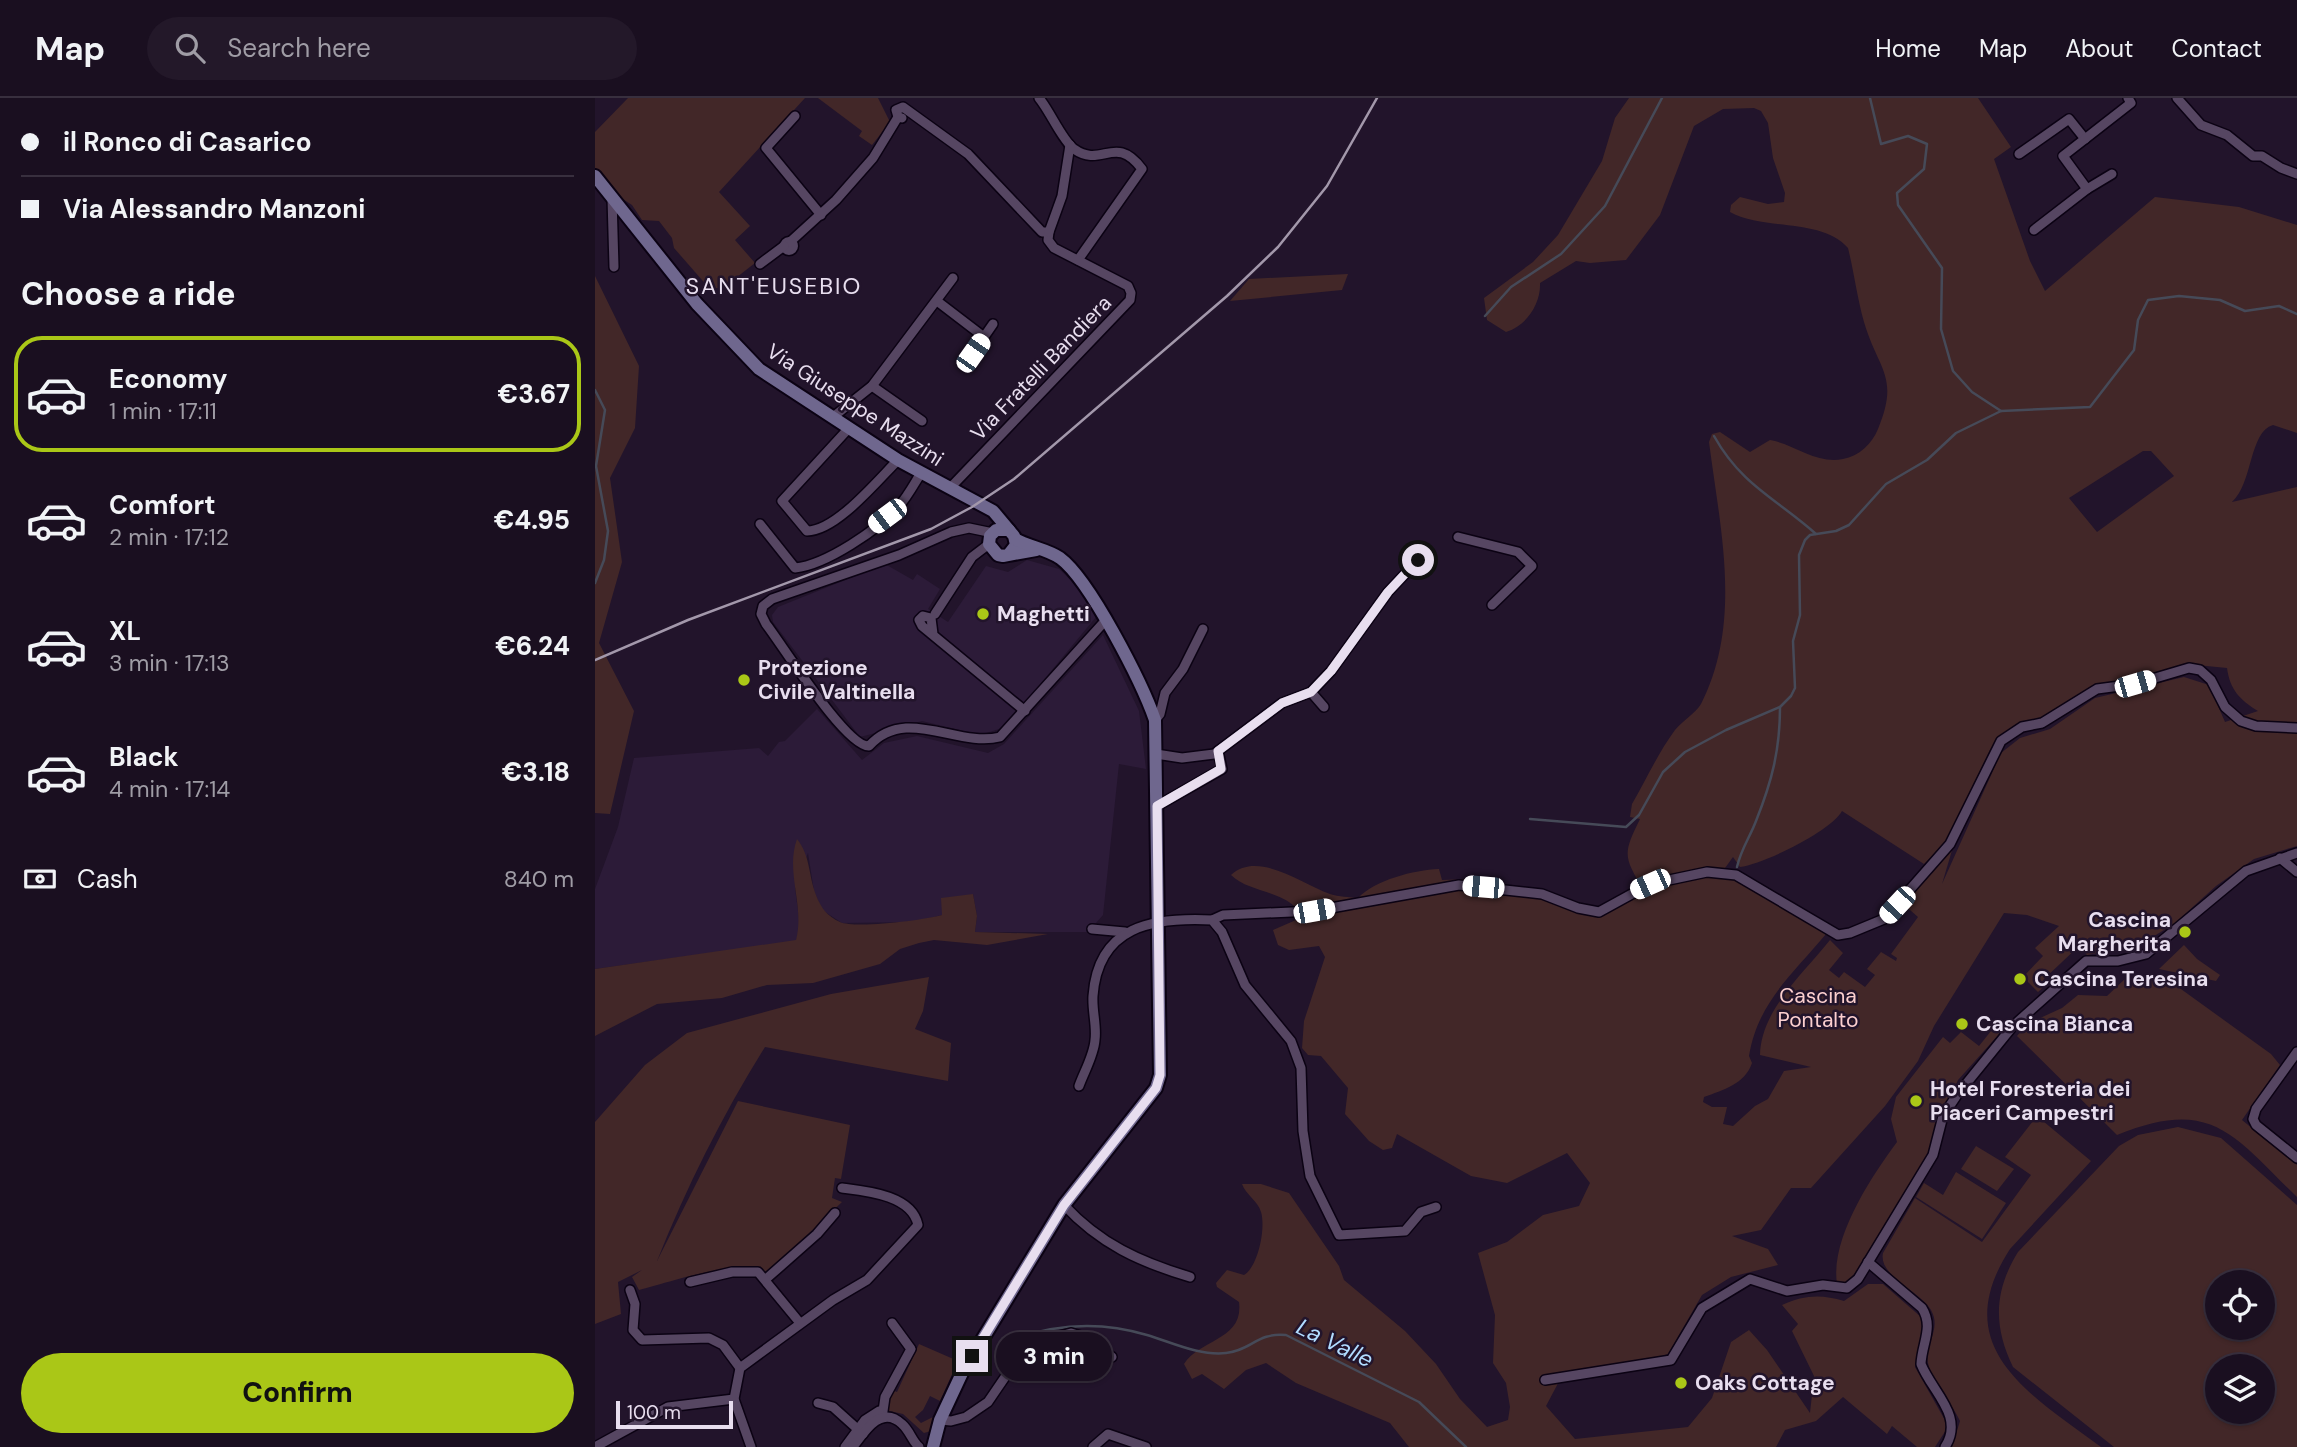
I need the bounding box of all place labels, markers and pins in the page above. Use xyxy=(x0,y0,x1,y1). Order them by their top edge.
place label: Maghetti xyxy=(997,600,1090,628)
marker: Maghetti xyxy=(975,606,991,622)
place label: Protezione Civile Valtinella xyxy=(758,654,915,706)
marker: Protezione Civile Valtinella xyxy=(736,672,752,688)
place label: Cascina Margherita xyxy=(2058,906,2171,958)
marker: Cascina Margherita xyxy=(2177,924,2193,940)
place label: Cascina Teresina xyxy=(2034,965,2208,993)
marker: Cascina Teresina xyxy=(2012,971,2028,987)
place label: Cascina Bianca xyxy=(1976,1010,2133,1038)
marker: Cascina Bianca xyxy=(1954,1016,1970,1032)
place label: Hotel Foresteria dei Piaceri Campestri xyxy=(1930,1075,2130,1127)
marker: Hotel Foresteria dei Piaceri Campestri xyxy=(1908,1093,1924,1109)
place label: Oaks Cottage xyxy=(1695,1369,1835,1397)
marker: Oaks Cottage xyxy=(1673,1375,1689,1391)

